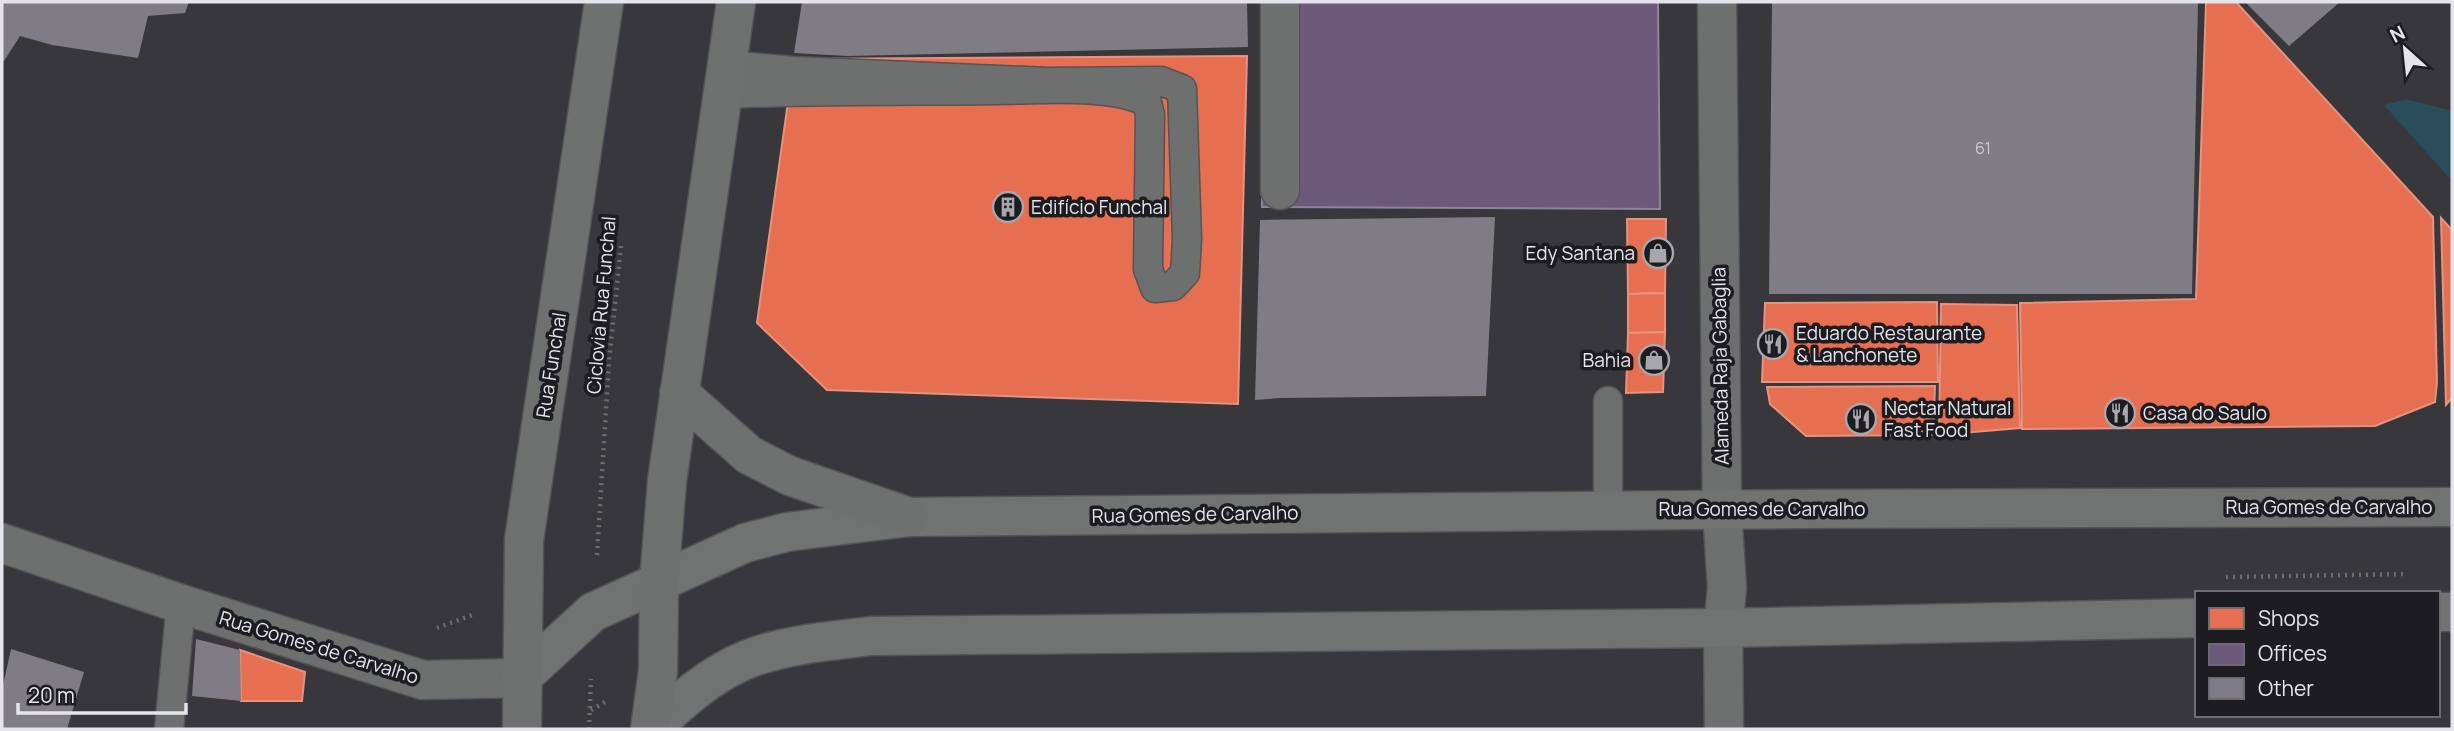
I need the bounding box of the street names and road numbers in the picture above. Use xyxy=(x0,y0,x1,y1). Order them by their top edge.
street label: Ciclovia Rua Funchal xyxy=(580,215,622,395)
street label: Alameda Raja Gabaglia xyxy=(1705,267,1735,465)
street label: Rua Funchal xyxy=(530,310,572,420)
street label: Rua Gomes de Carvalho xyxy=(2226,494,2432,520)
street label: Rua Gomes de Carvalho xyxy=(1659,496,1865,522)
street label: Rua Gomes de Carvalho xyxy=(1091,499,1299,529)
street label: Rua Gomes de Carvalho xyxy=(216,604,422,690)

